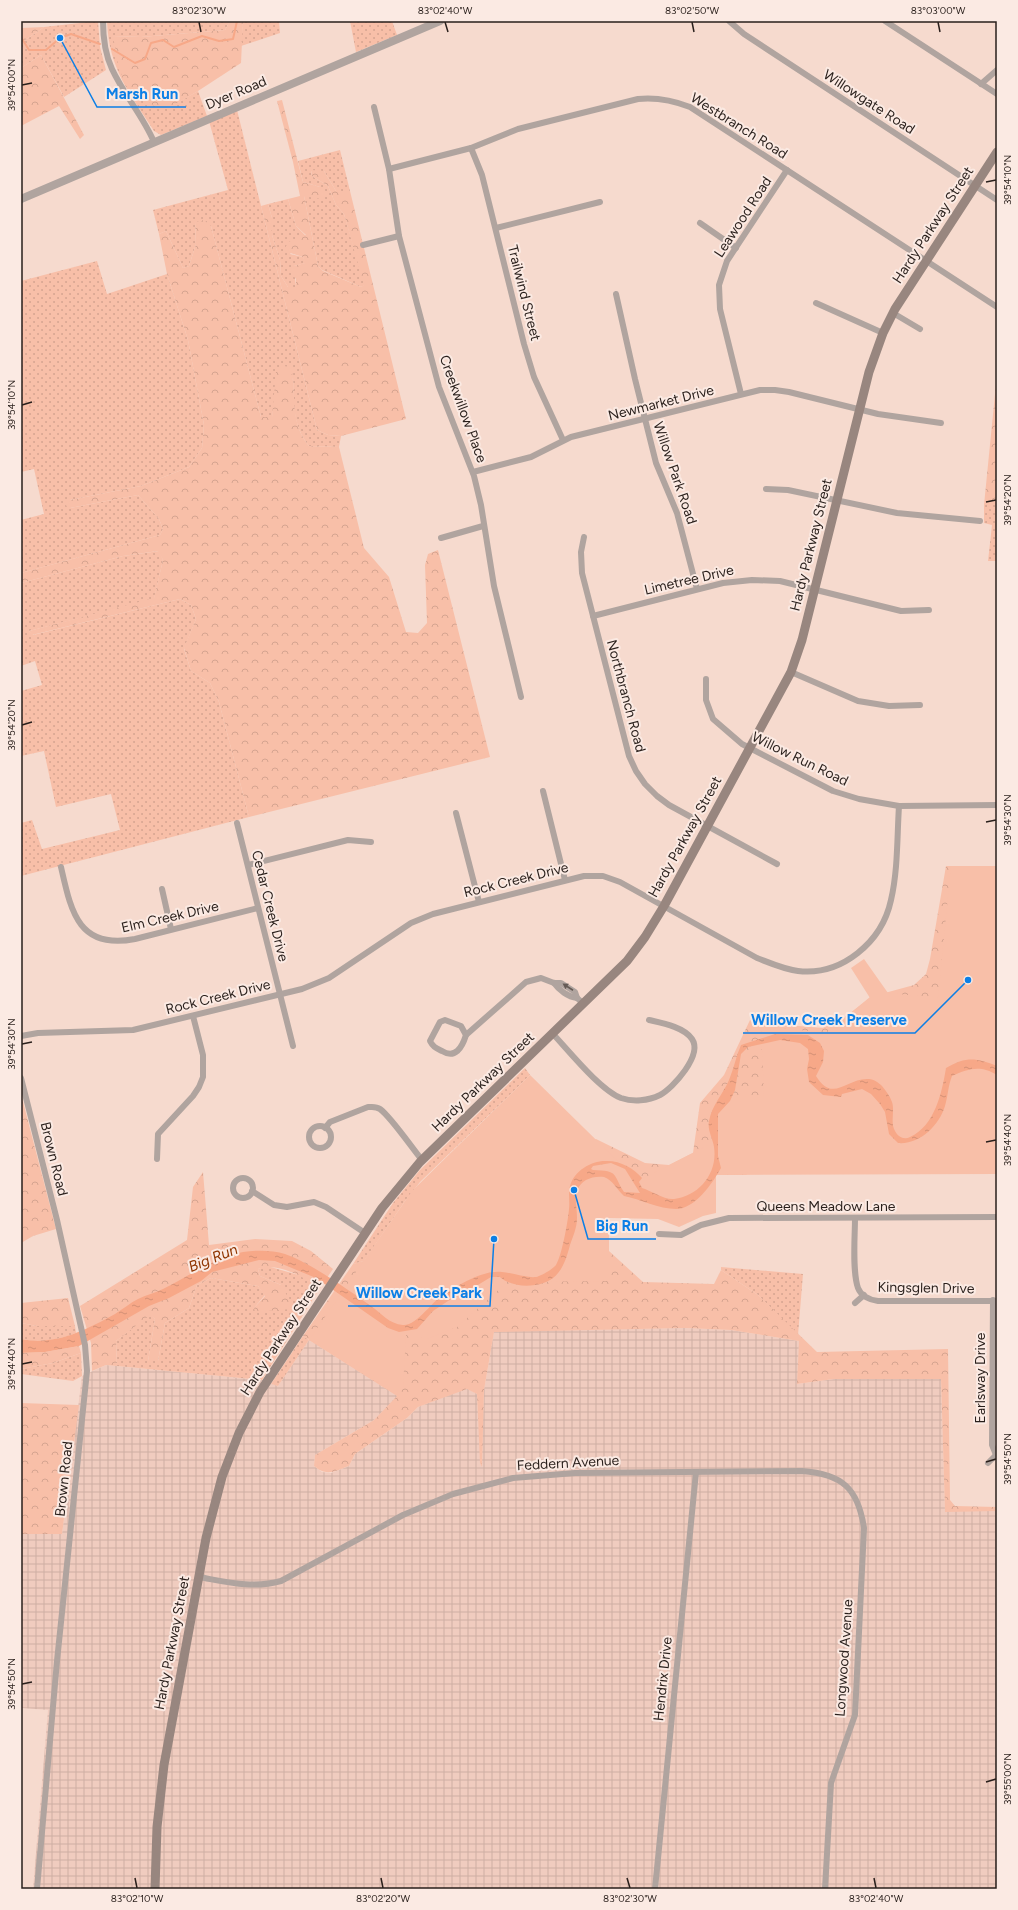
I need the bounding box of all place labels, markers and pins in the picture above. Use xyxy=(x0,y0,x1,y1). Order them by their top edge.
callout: Marsh Run xyxy=(97,80,186,107)
callout: Willow Creek Preserve xyxy=(743,1006,915,1033)
callout: Big Run xyxy=(588,1212,656,1239)
callout: Willow Creek Park xyxy=(348,1279,490,1306)

